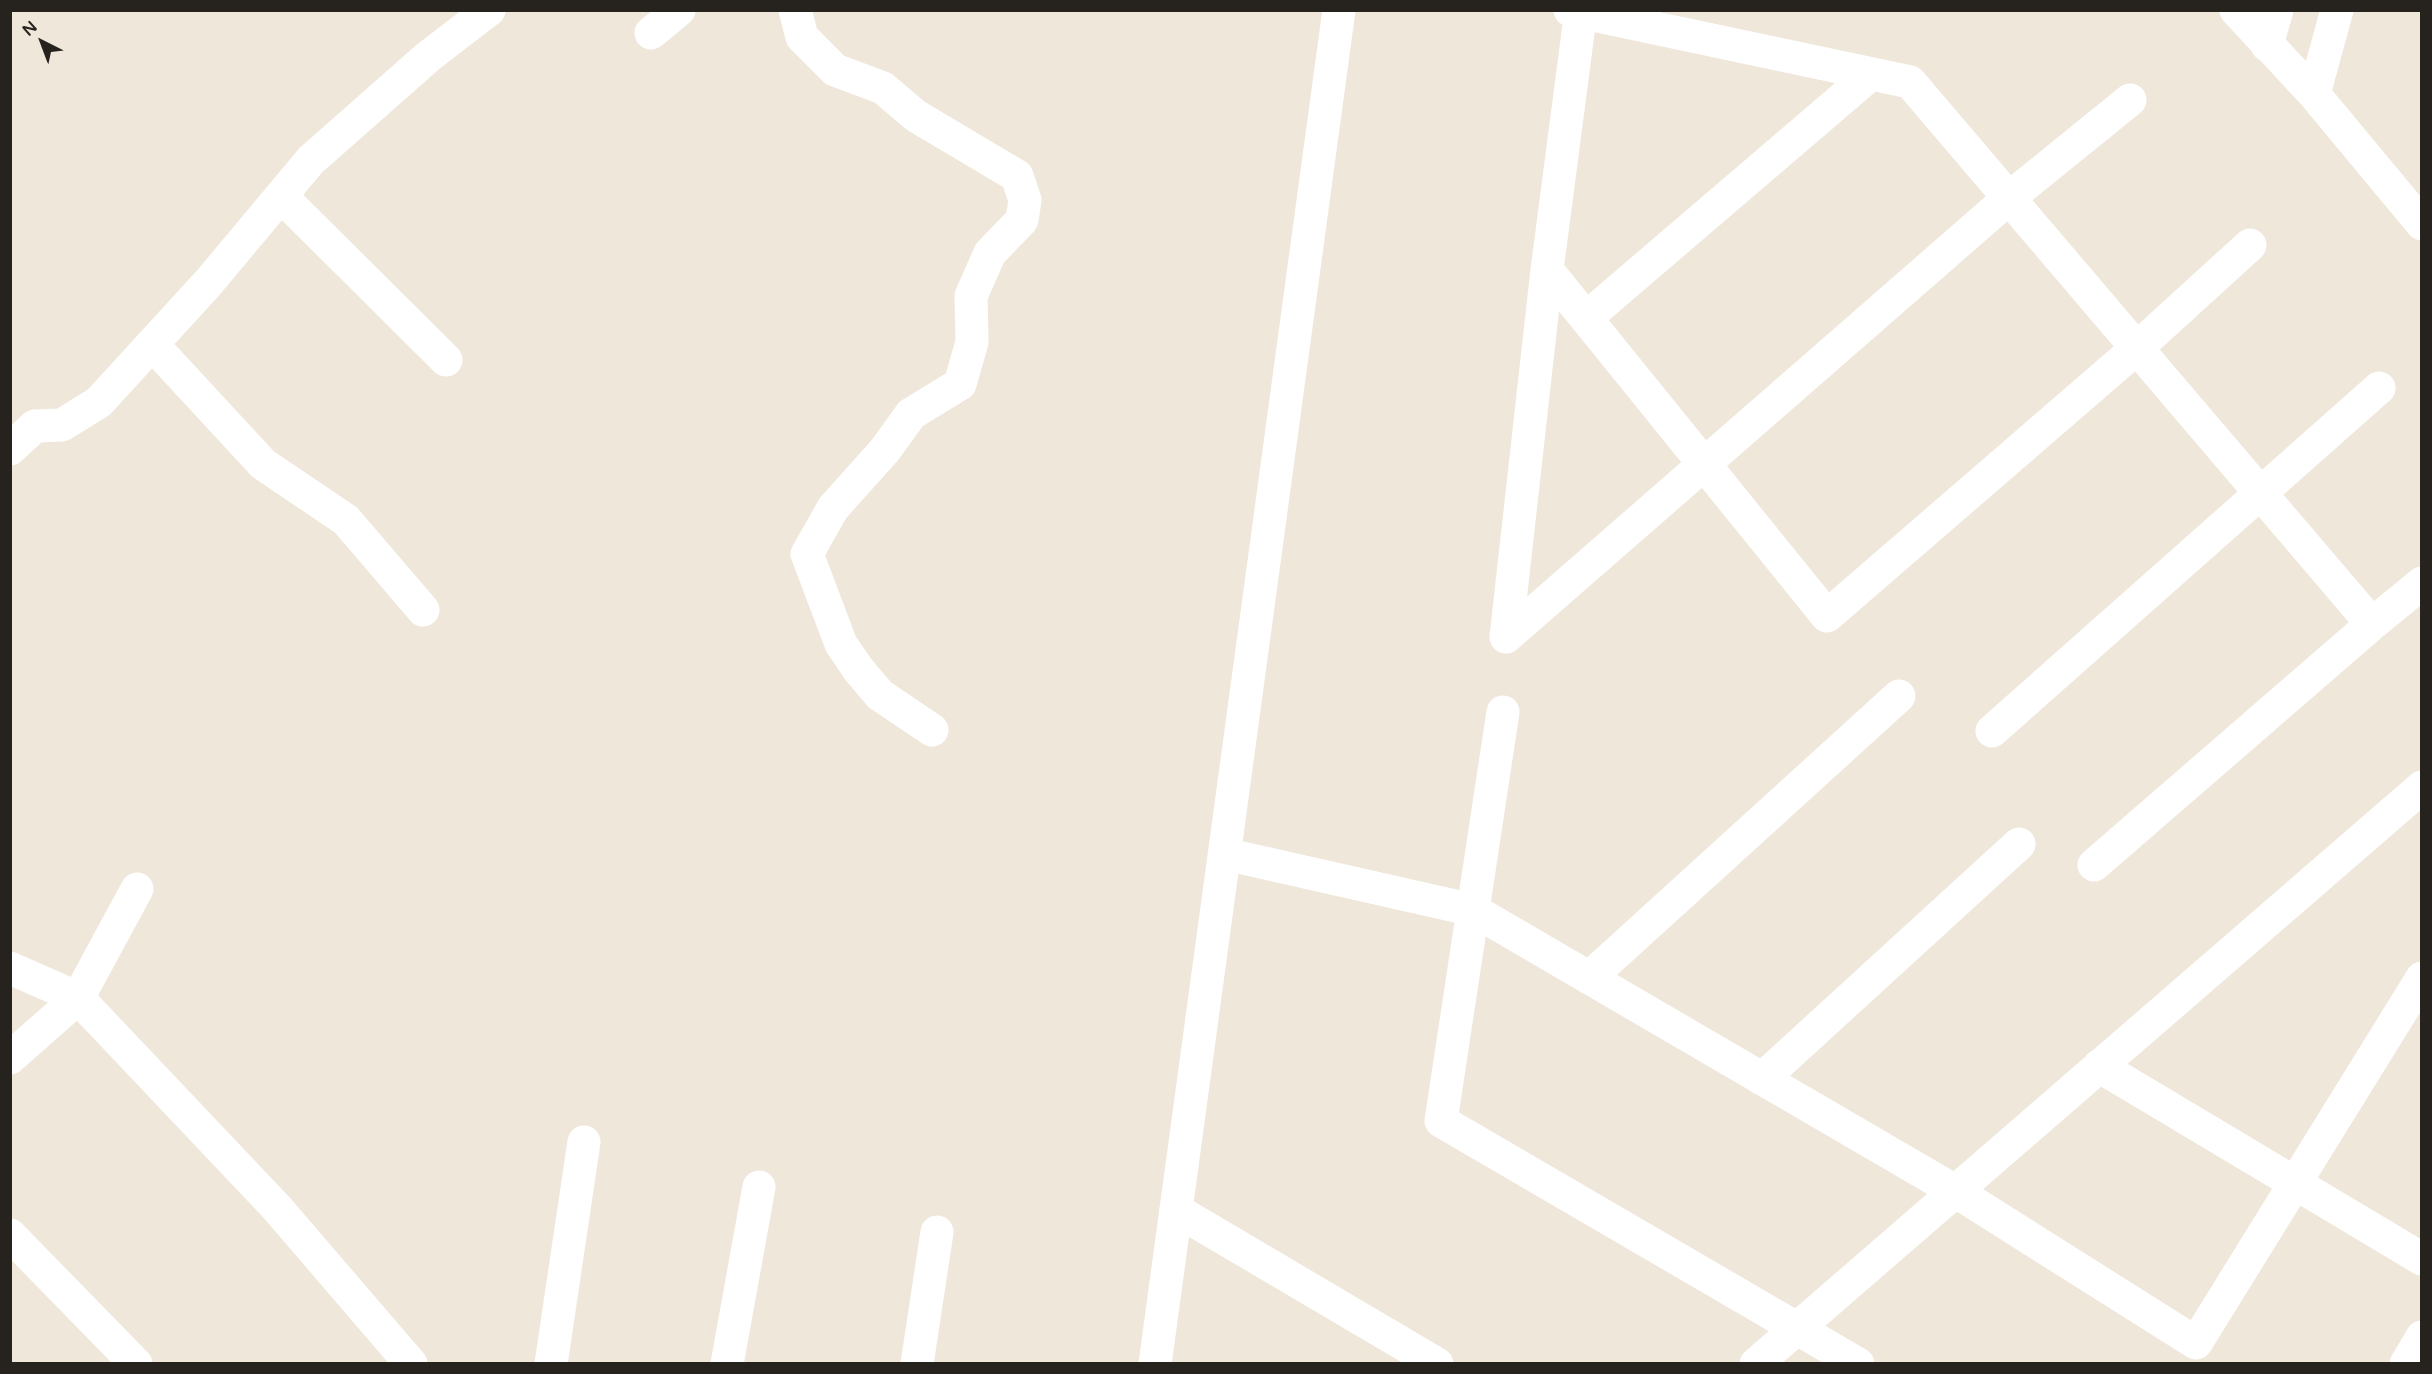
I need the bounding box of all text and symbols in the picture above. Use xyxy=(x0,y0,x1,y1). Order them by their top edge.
north arrow xyxy=(12,12,72,72)
text: N xyxy=(18,17,41,40)

